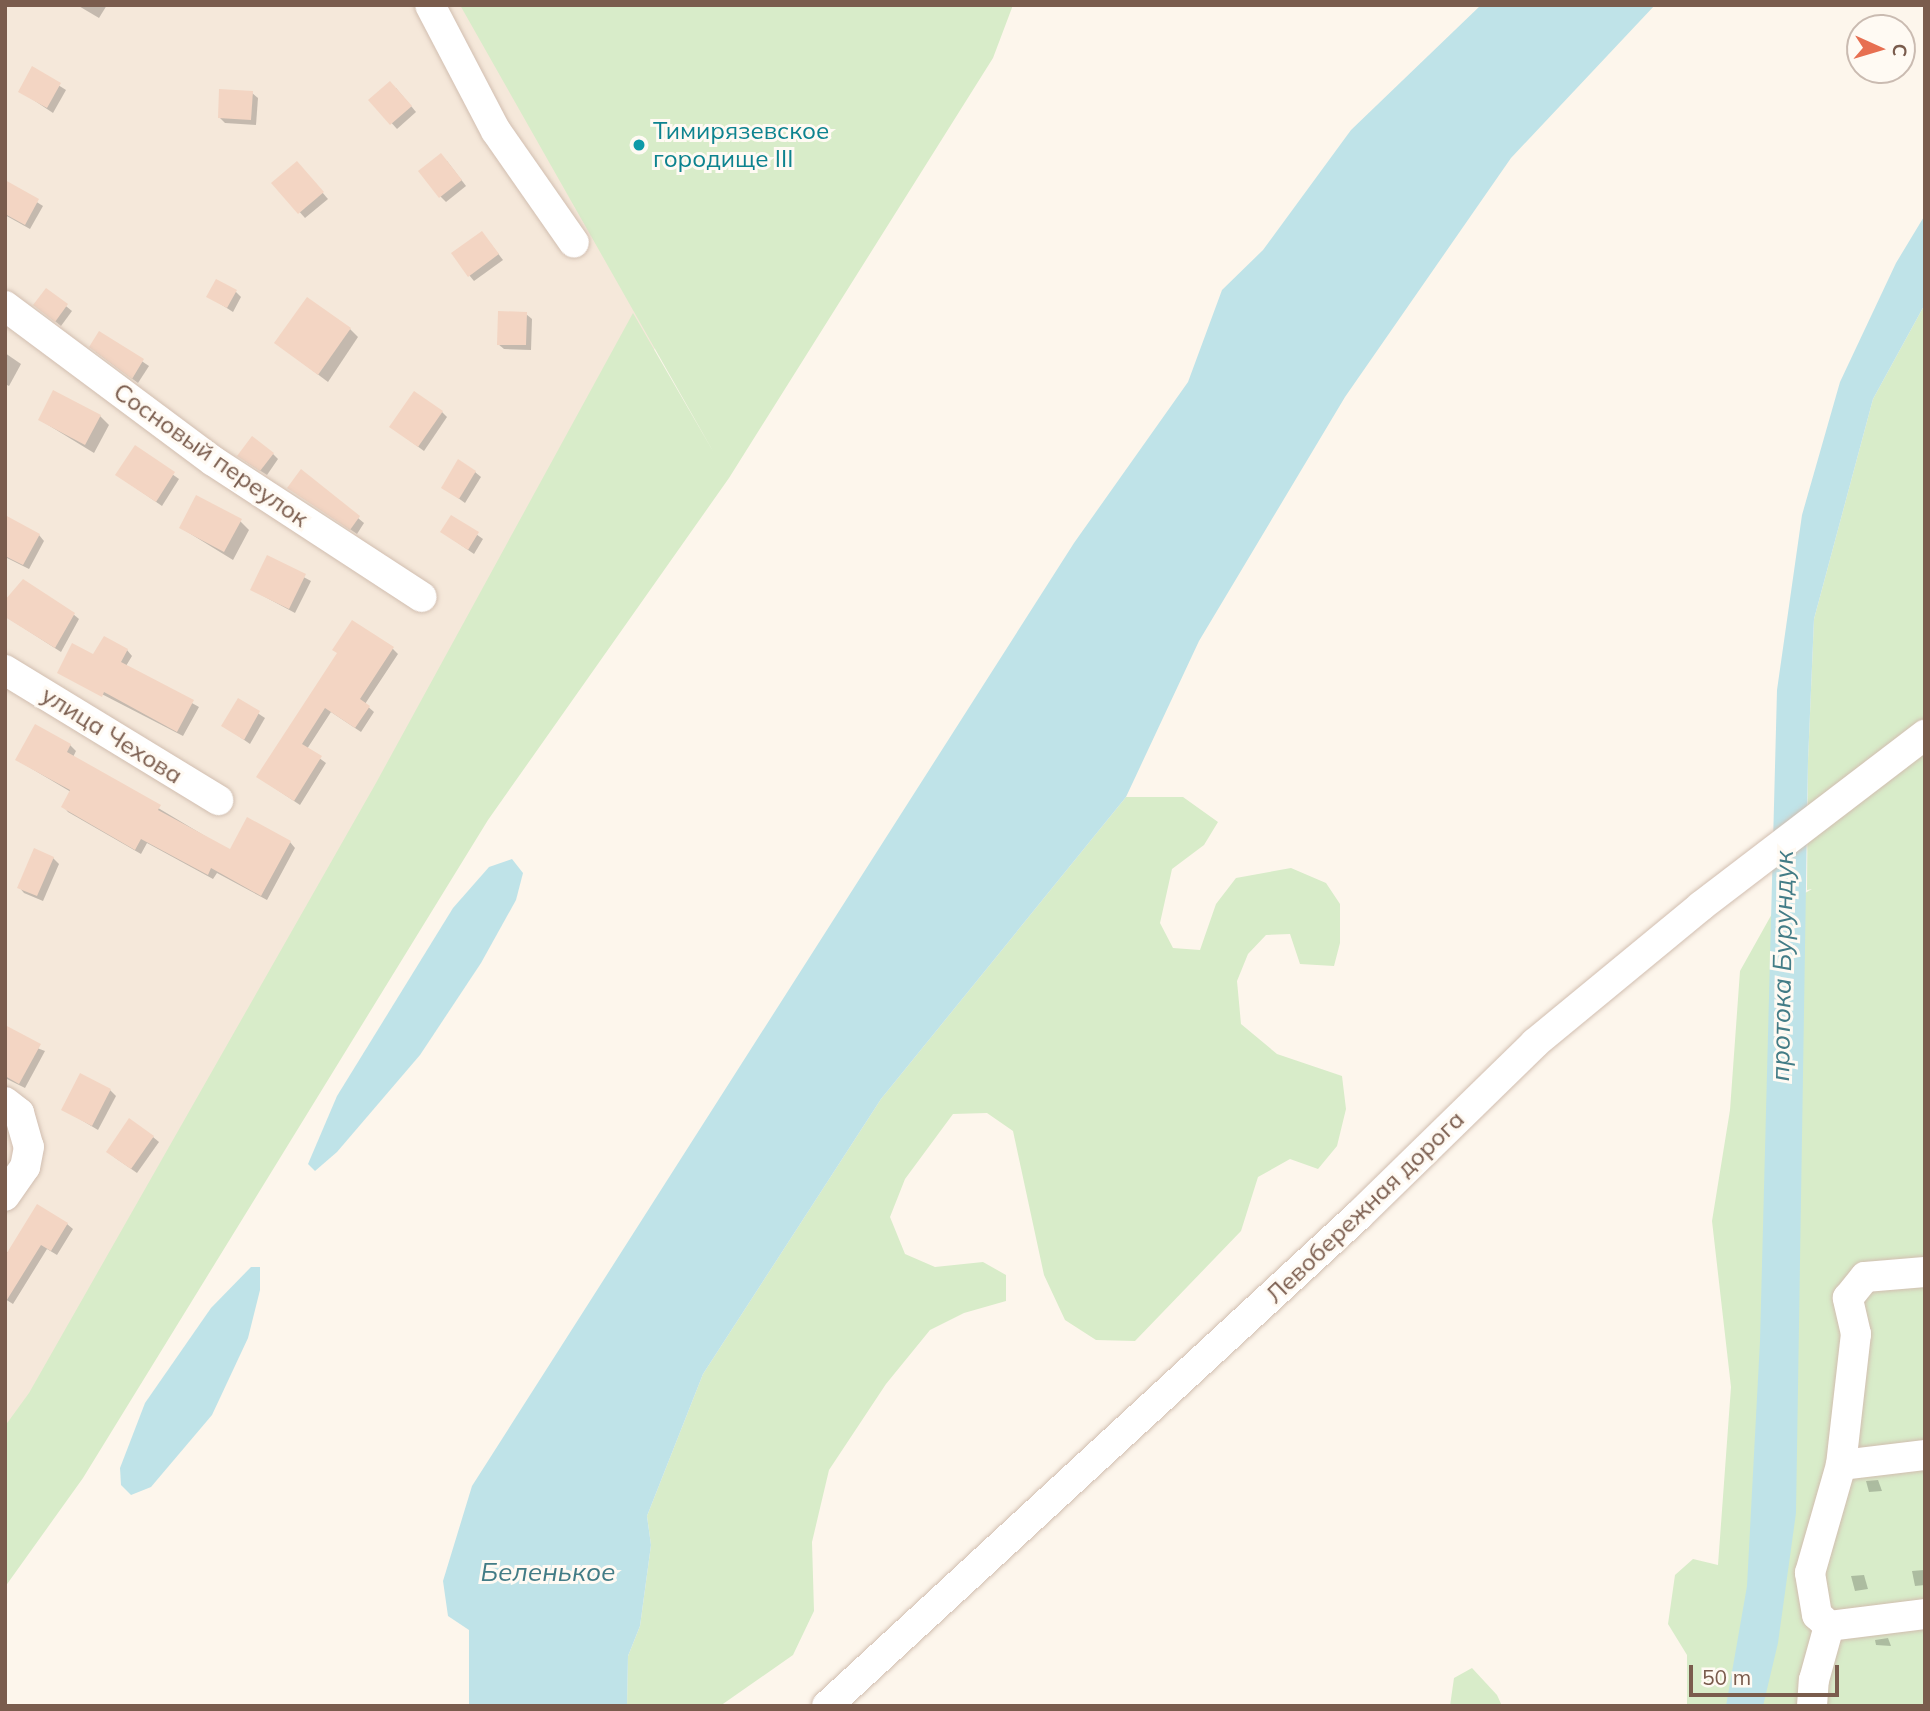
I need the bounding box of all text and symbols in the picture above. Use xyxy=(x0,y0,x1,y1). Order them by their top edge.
north arrow xyxy=(1846,14,1916,84)
text: С xyxy=(1888,43,1912,58)
place label: Тимирязевское городище III xyxy=(653,117,829,173)
marker: Тимирязевское городище III xyxy=(631,137,647,153)
street label: Сосновый переулок xyxy=(108,377,314,533)
street label: улица Чехова xyxy=(36,680,188,790)
water label: протока Бурундук xyxy=(1764,850,1800,1082)
street label: Левобережная дорога xyxy=(1260,1105,1470,1309)
water label: Беленькое xyxy=(481,1556,615,1588)
scale bar xyxy=(1692,1652,1842,1696)
text: 50 m xyxy=(1702,1664,1751,1690)

